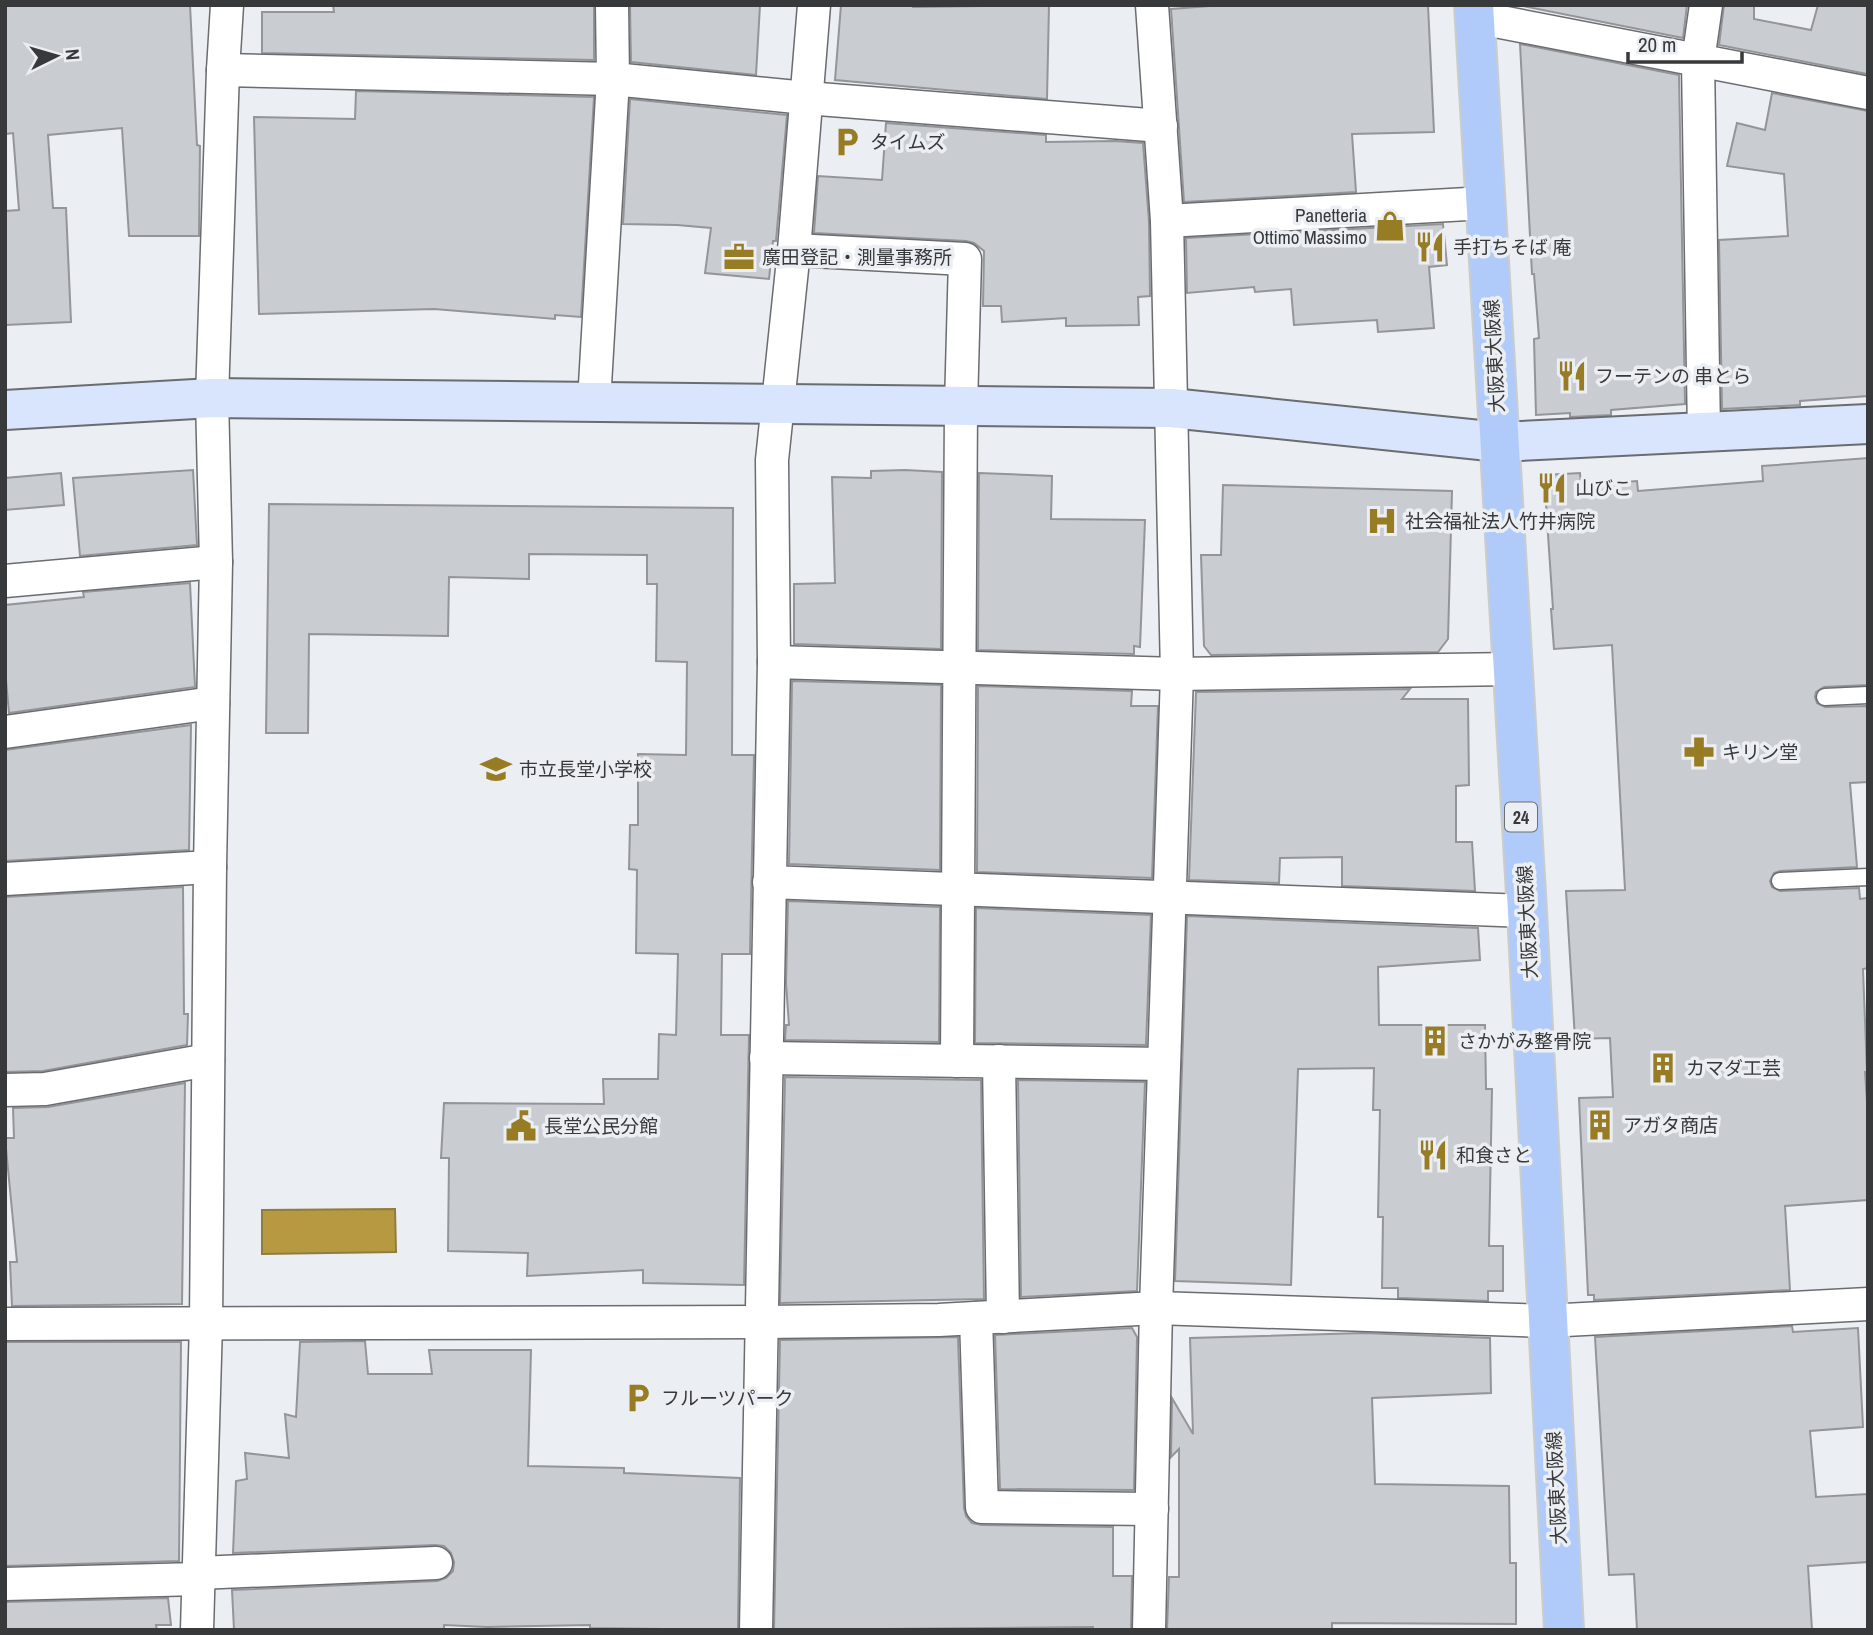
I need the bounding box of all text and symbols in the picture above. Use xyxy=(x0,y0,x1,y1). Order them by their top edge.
north arrow xyxy=(21,21,91,91)
scale bar xyxy=(1628,21,1742,65)
text: 20 m xyxy=(1638,30,1676,59)
text: N xyxy=(59,48,86,61)
parking icon: タイムズ xyxy=(830,125,864,159)
place label: タイムズ xyxy=(870,129,946,155)
place label: Panetteria Ottimo Massimo xyxy=(1253,202,1367,250)
shop icon: Panetteria Ottimo Massimo xyxy=(1373,209,1407,243)
restaurant icon: 手打ちそば 庵 xyxy=(1413,230,1447,264)
place label: 手打ちそば 庵 xyxy=(1453,234,1571,260)
office icon: 廣田登記・測量事務所 xyxy=(722,240,756,274)
place label: 廣田登記・測量事務所 xyxy=(762,244,952,270)
street label: 大阪東大阪線 xyxy=(1478,298,1510,414)
restaurant icon: フーテンの 串とら xyxy=(1555,359,1589,393)
place label: フーテンの 串とら xyxy=(1595,363,1751,389)
restaurant icon: 山びこ xyxy=(1535,471,1569,505)
place label: 山びこ xyxy=(1575,475,1632,501)
hospital icon: 社会福祉法人竹井病院 xyxy=(1365,504,1399,538)
place label: 社会福祉法人竹井病院 xyxy=(1405,508,1595,534)
pharmacy icon: キリン堂 xyxy=(1682,735,1716,769)
place label: キリン堂 xyxy=(1722,739,1798,765)
school or university icon: 市立長堂小学校 xyxy=(479,752,513,786)
place label: 市立長堂小学校 xyxy=(519,756,652,782)
road number: 24 xyxy=(1505,802,1537,832)
street label: 大阪東大阪線 xyxy=(1511,864,1543,980)
building icon: さかがみ整骨院 xyxy=(1418,1024,1452,1058)
place label: さかがみ整骨院 xyxy=(1458,1028,1591,1054)
building icon: カマダ工芸 xyxy=(1646,1051,1680,1085)
place label: カマダ工芸 xyxy=(1686,1055,1781,1081)
building icon: アガタ商店 xyxy=(1583,1108,1617,1142)
public building icon: 長堂公民分館 xyxy=(504,1109,538,1143)
place label: アガタ商店 xyxy=(1623,1112,1718,1138)
place label: 長堂公民分館 xyxy=(544,1113,658,1139)
restaurant icon: 和食さと xyxy=(1416,1138,1450,1172)
place label: 和食さと xyxy=(1456,1142,1532,1168)
parking icon: フルーツパーク xyxy=(621,1381,655,1415)
place label: フルーツパーク xyxy=(661,1385,794,1411)
street label: 大阪東大阪線 xyxy=(1540,1430,1572,1546)

